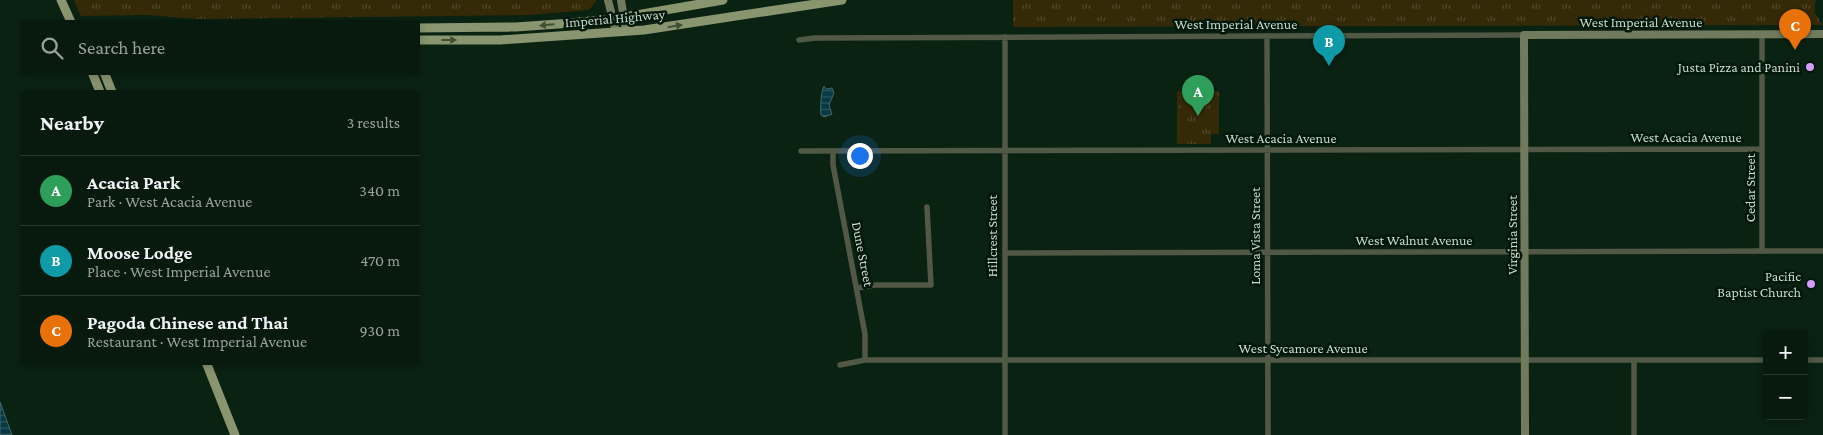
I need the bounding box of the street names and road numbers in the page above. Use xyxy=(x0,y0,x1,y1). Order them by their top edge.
street label: Imperial Highway xyxy=(564,6,666,30)
street label: West Imperial Avenue xyxy=(1580,14,1702,30)
street label: West Imperial Avenue xyxy=(1175,16,1297,32)
street label: West Acacia Avenue xyxy=(1630,129,1742,145)
street label: West Acacia Avenue xyxy=(1225,130,1337,146)
street label: Cedar Street xyxy=(1742,153,1758,222)
street label: Loma Vista Street xyxy=(1247,187,1263,285)
street label: Hillcrest Street xyxy=(984,194,1000,277)
street label: Virginia Street xyxy=(1504,195,1520,275)
street label: Dune Street xyxy=(849,220,877,288)
street label: West Walnut Avenue xyxy=(1356,232,1473,248)
street label: West Sycamore Avenue xyxy=(1238,340,1368,356)

